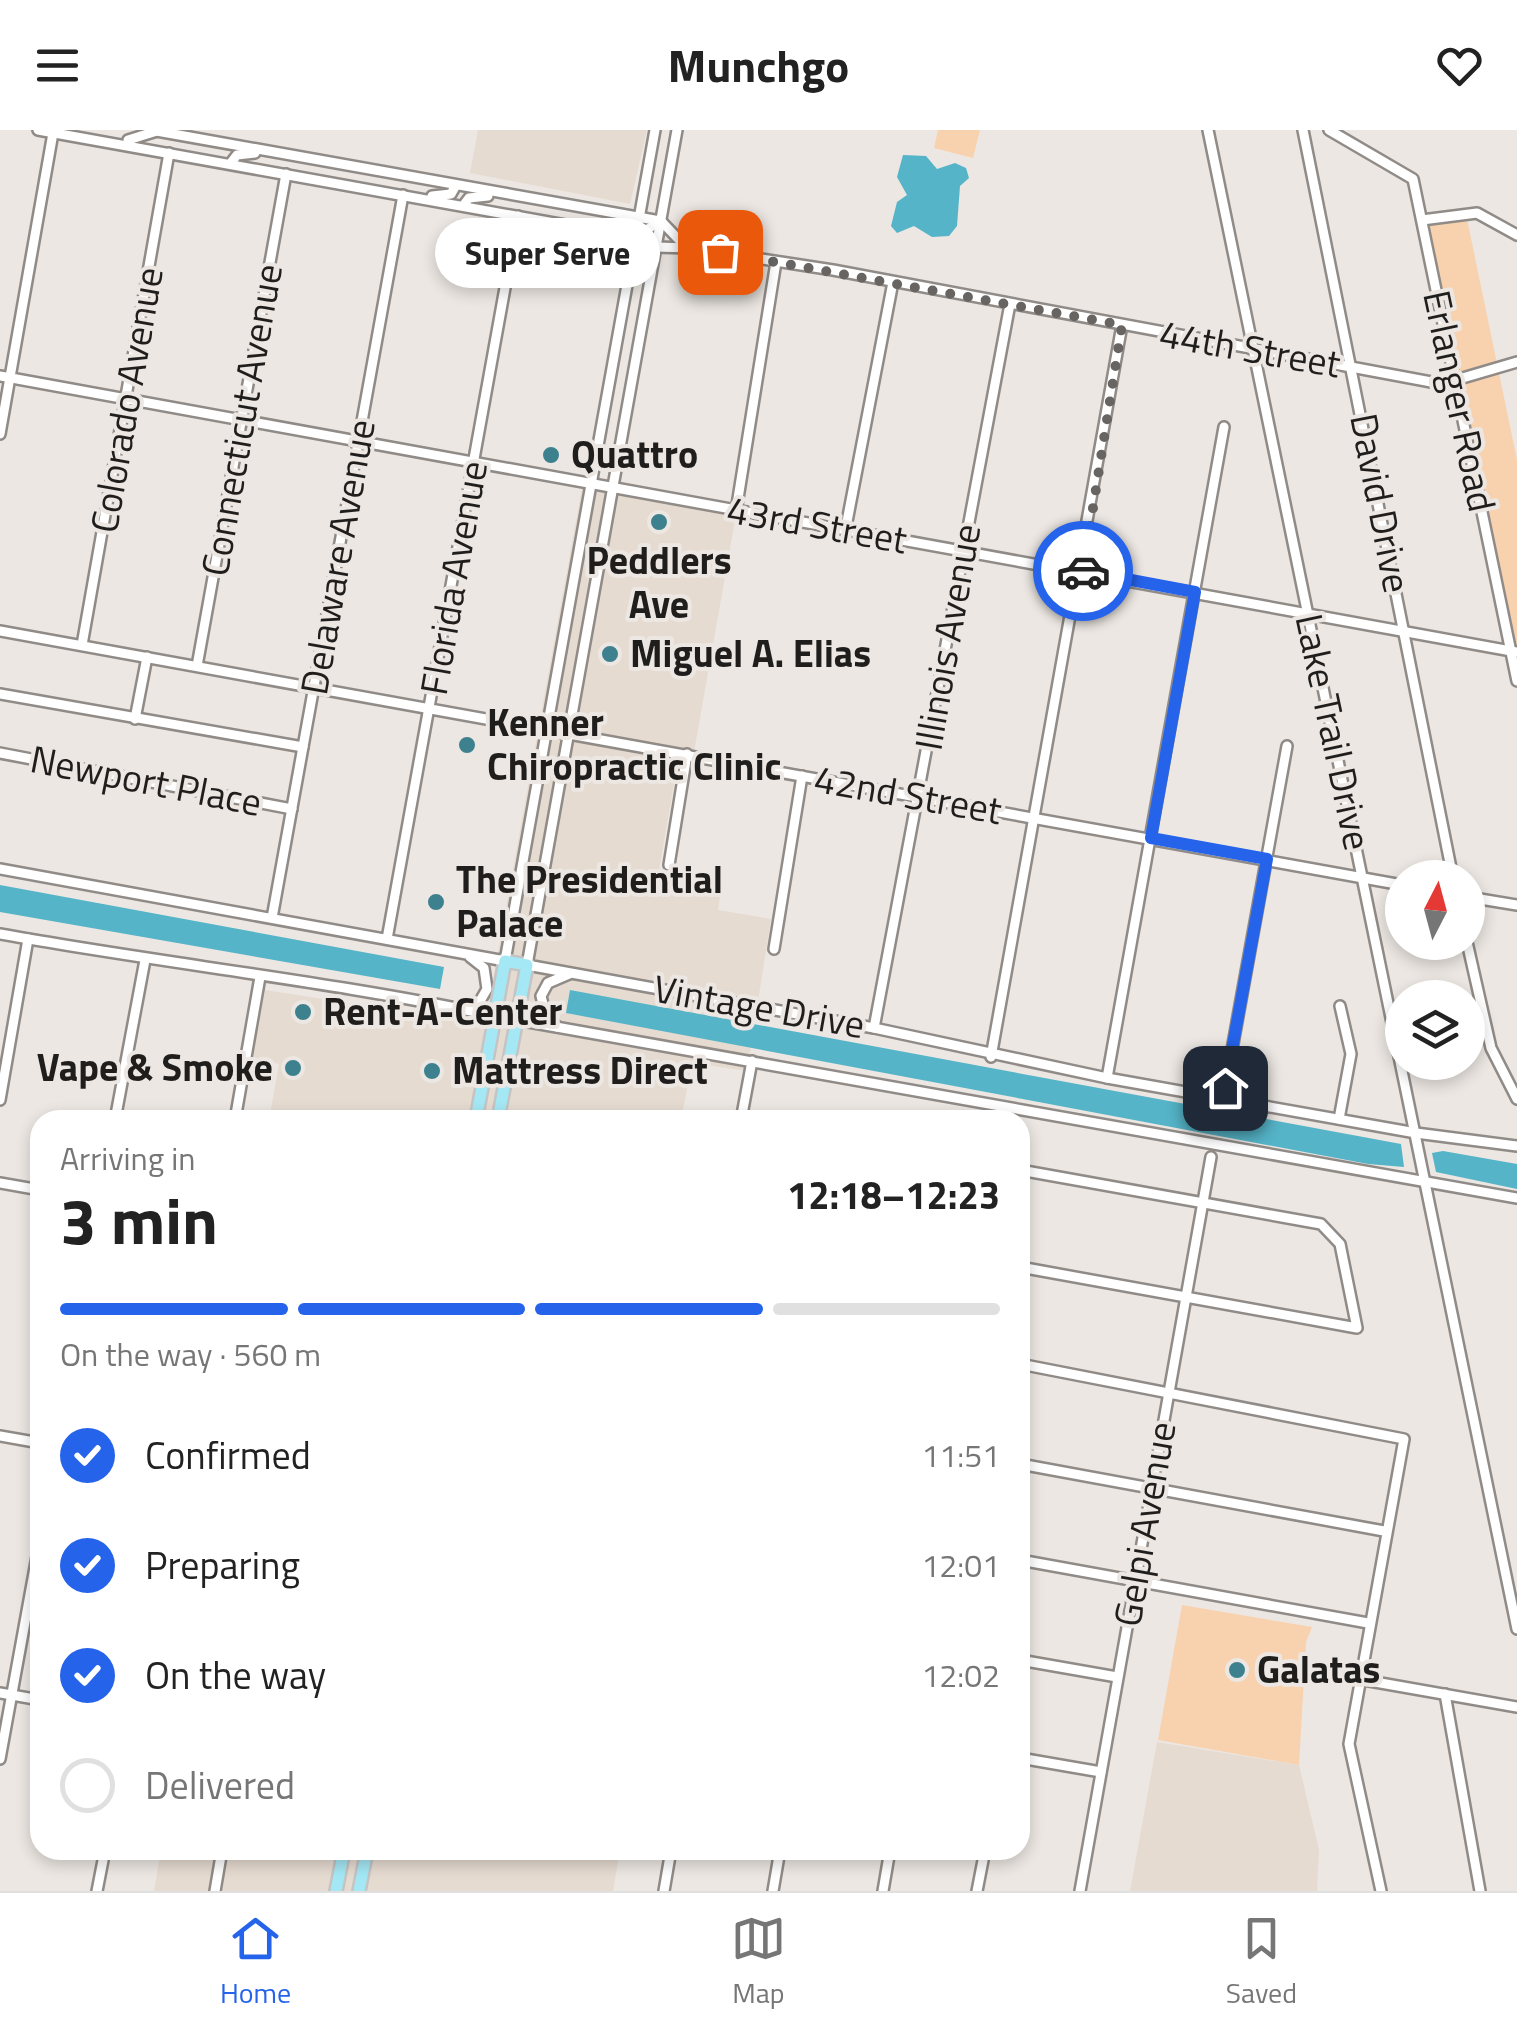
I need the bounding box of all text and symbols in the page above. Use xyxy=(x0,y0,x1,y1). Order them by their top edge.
text: Munchgo xyxy=(668,31,849,99)
icon: menu xyxy=(30,38,85,93)
icon: heart xyxy=(1432,38,1487,93)
pin xyxy=(678,210,763,295)
callout: Super Serve xyxy=(435,217,660,287)
icon: bag xyxy=(693,225,748,280)
text: Super Serve xyxy=(465,229,630,277)
street label: Connecticut Avenue xyxy=(185,259,297,580)
street label: Colorado Avenue xyxy=(74,262,178,537)
street label: Erlanger Road xyxy=(1408,285,1512,517)
street label: 44th Street xyxy=(1155,304,1345,392)
street label: David Drive xyxy=(1335,408,1427,597)
street label: Delaware Avenue xyxy=(284,415,390,699)
place label: Quattro xyxy=(571,425,698,483)
marker: Quattro xyxy=(540,444,562,466)
street label: Florida Avenue xyxy=(404,456,502,699)
street label: 43rd Street xyxy=(723,480,912,568)
marker: Peddlers Ave xyxy=(648,511,670,533)
street label: Illinois Avenue xyxy=(899,519,995,755)
courier xyxy=(1033,521,1133,621)
place label: Peddlers Ave xyxy=(586,531,732,633)
icon: car xyxy=(1056,544,1111,599)
street label: Lake Trail Drive xyxy=(1281,608,1387,855)
place label: Miguel A. Elias xyxy=(630,624,871,682)
marker: Miguel A. Elias xyxy=(599,643,621,665)
place label: Kenner Chiropractic Clinic xyxy=(487,693,781,795)
street label: Newport Place xyxy=(26,729,267,831)
marker: Kenner Chiropractic Clinic xyxy=(456,734,478,756)
street label: 42nd Street xyxy=(810,749,1006,839)
place label: The Presidential Palace xyxy=(456,850,723,952)
north arrow xyxy=(1385,860,1485,960)
map controls xyxy=(1385,860,1485,1080)
marker: The Presidential Palace xyxy=(425,891,447,913)
street label: Vintage Drive xyxy=(649,959,869,1053)
button: layers xyxy=(1385,980,1485,1080)
place label: Rent-A-Center xyxy=(323,982,562,1040)
marker: Rent-A-Center xyxy=(292,1001,314,1023)
place label: Vape & Smoke xyxy=(37,1038,273,1096)
place label: Mattress Direct xyxy=(452,1041,708,1099)
pin xyxy=(1183,1046,1268,1131)
marker: Vape & Smoke xyxy=(282,1057,304,1079)
marker: Mattress Direct xyxy=(421,1060,443,1082)
icon: home xyxy=(1198,1061,1253,1116)
text: Arriving in xyxy=(60,1134,196,1182)
text: 12:18–12:23 xyxy=(787,1166,1000,1224)
text: 3 min xyxy=(60,1170,218,1269)
text: On the way · 560 m xyxy=(60,1330,321,1378)
street label: Gelpi Avenue xyxy=(1097,1417,1191,1631)
text: Confirmed xyxy=(145,1426,311,1484)
icon: check xyxy=(60,1428,115,1483)
text: 11:51 xyxy=(921,1431,1000,1479)
text: Preparing xyxy=(145,1536,300,1594)
icon: check xyxy=(60,1538,115,1593)
text: 12:01 xyxy=(921,1541,1000,1589)
place label: Galatas xyxy=(1257,1640,1381,1698)
text: On the way xyxy=(145,1646,326,1704)
icon: check xyxy=(60,1648,115,1703)
text: 12:02 xyxy=(921,1651,1000,1699)
marker: Galatas xyxy=(1226,1659,1248,1681)
text: Delivered xyxy=(145,1756,295,1814)
tab: Home xyxy=(220,1911,291,2014)
tab: Map xyxy=(731,1911,786,2014)
tab: Saved xyxy=(1226,1911,1297,2014)

